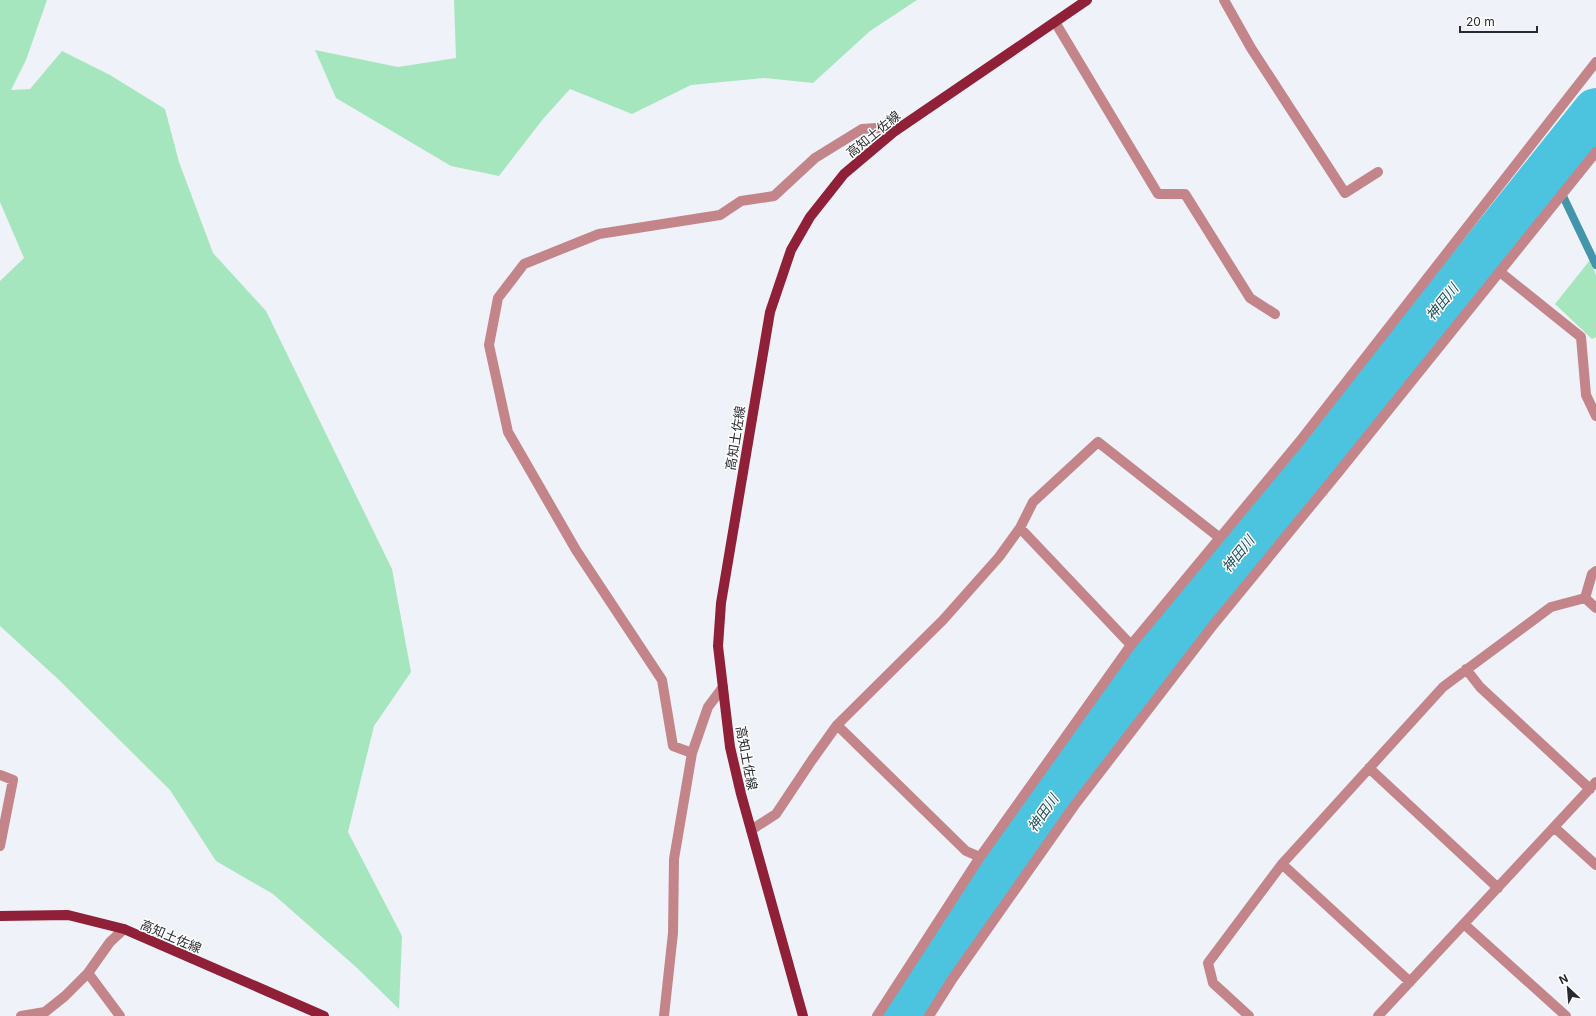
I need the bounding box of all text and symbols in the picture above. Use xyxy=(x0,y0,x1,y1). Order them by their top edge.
scale bar xyxy=(1460,8,1537,34)
text: 20 m xyxy=(1466,14,1495,29)
street label: 高知土佐線 xyxy=(843,107,903,161)
water label: 神田川 xyxy=(1422,278,1463,323)
street label: 高知土佐線 xyxy=(722,405,748,471)
water label: 神田川 xyxy=(1218,530,1259,575)
street label: 高知土佐線 xyxy=(733,725,761,791)
water label: 神田川 xyxy=(1024,789,1063,835)
street label: 高知土佐線 xyxy=(138,916,204,956)
north arrow xyxy=(1548,968,1588,1008)
text: N xyxy=(1557,971,1570,987)

